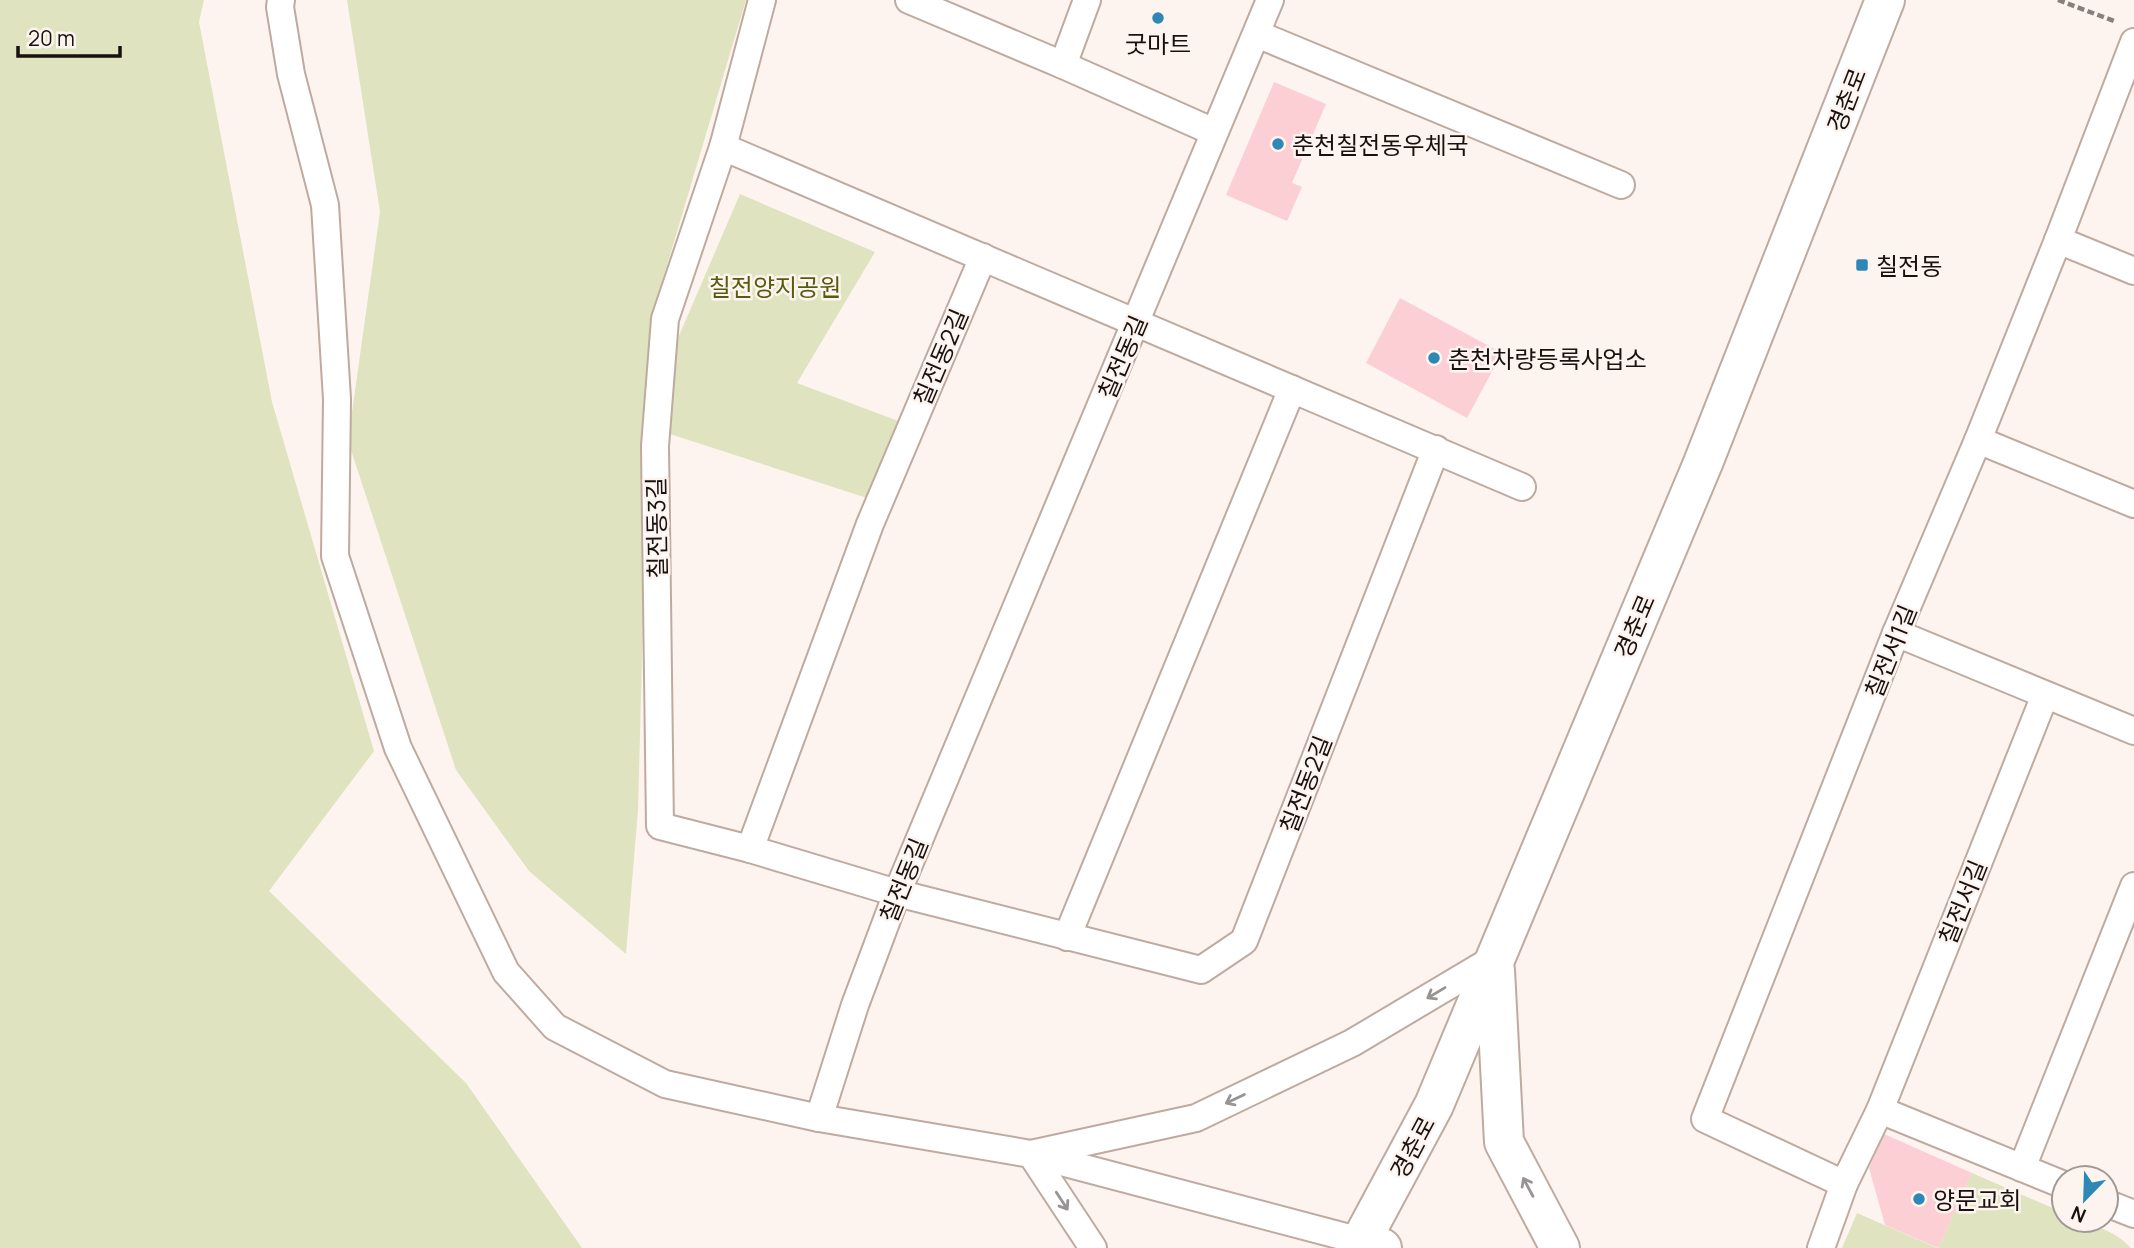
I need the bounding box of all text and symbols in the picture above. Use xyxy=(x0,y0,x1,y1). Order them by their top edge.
marker: 굿마트 xyxy=(1150,10,1166,26)
scale bar xyxy=(18,14,119,58)
text: 20 m xyxy=(28,24,75,52)
place label: 굿마트 xyxy=(1125,27,1191,60)
street label: 경춘로 xyxy=(1819,63,1873,137)
place label: 춘천칠전동우체국 xyxy=(1292,128,1469,161)
marker: 춘천칠전동우체국 xyxy=(1270,136,1286,152)
place label: 칠전동 xyxy=(1876,249,1942,282)
marker: 칠전동 xyxy=(1854,257,1870,273)
park label: 칠전양지공원 xyxy=(709,270,841,303)
street label: 칠전동2길 xyxy=(905,304,975,410)
street label: 칠전동길 xyxy=(1090,310,1154,404)
place label: 춘천차량등록사업소 xyxy=(1448,342,1647,375)
marker: 춘천차량등록사업소 xyxy=(1426,350,1442,366)
street label: 칠전동3길 xyxy=(639,477,673,579)
street label: 경춘로 xyxy=(1606,589,1662,663)
street label: 칠전서1길 xyxy=(1856,600,1924,702)
street label: 칠전동2길 xyxy=(1271,730,1339,838)
street label: 칠전동길 xyxy=(871,833,935,927)
street label: 칠전서길 xyxy=(1930,855,1994,949)
one-way arrow xyxy=(1427,986,1447,1000)
one-way arrow xyxy=(1225,1093,1246,1107)
street label: 경춘로 xyxy=(1382,1110,1442,1184)
north arrow xyxy=(2050,1164,2120,1234)
one-way arrow xyxy=(1521,1178,1535,1198)
place label: 양문교회 xyxy=(1933,1183,2021,1216)
one-way arrow xyxy=(1055,1191,1069,1210)
marker: 양문교회 xyxy=(1911,1191,1927,1207)
text: N xyxy=(2067,1200,2090,1229)

